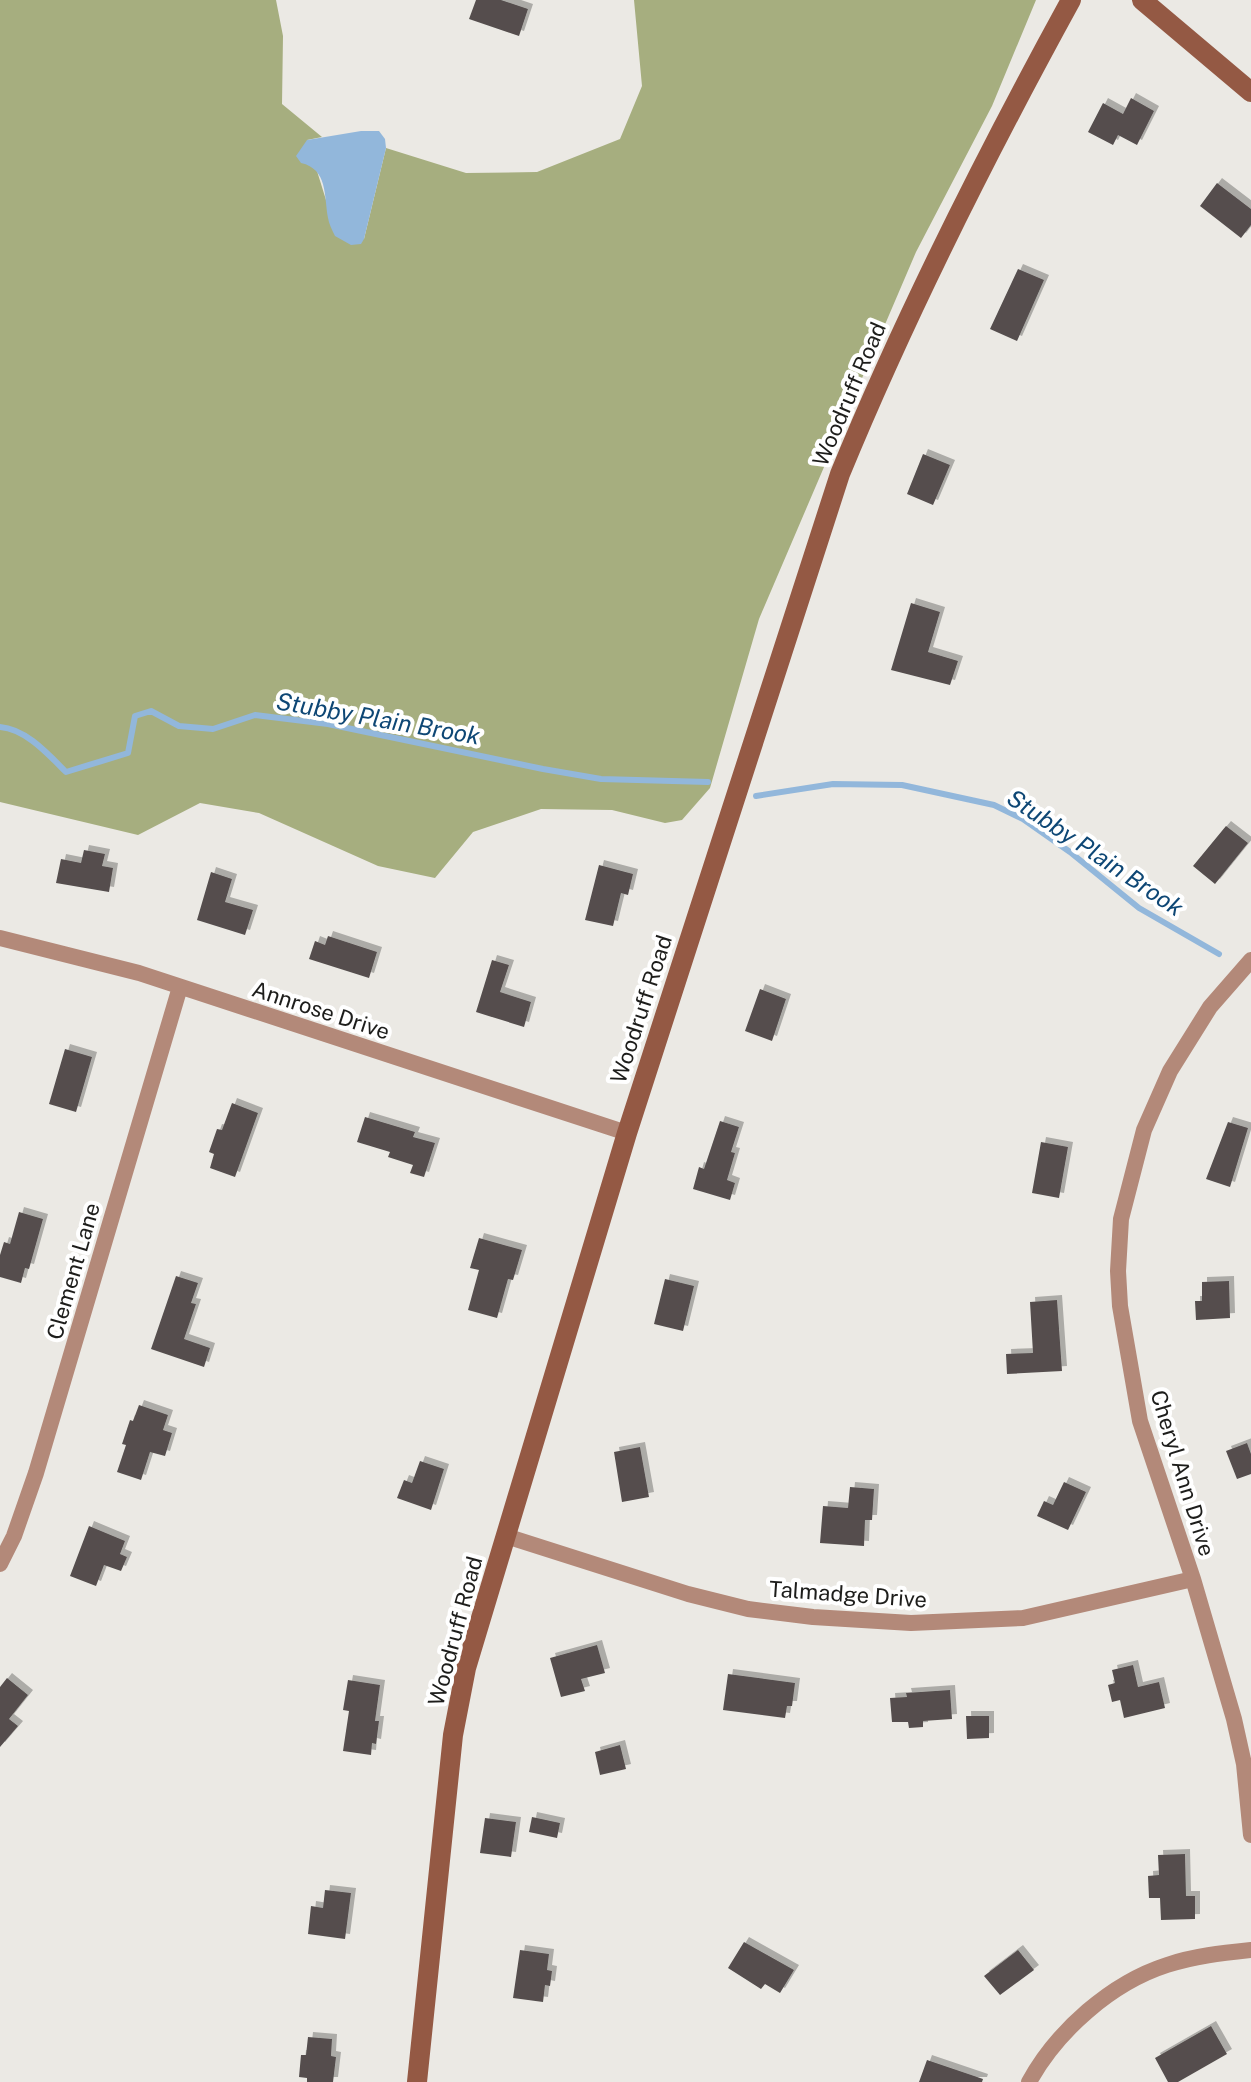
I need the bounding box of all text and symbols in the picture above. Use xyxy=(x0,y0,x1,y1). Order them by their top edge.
street label: Woodruff Road xyxy=(807,318,891,470)
water label: Stubby Plain Brook xyxy=(274,686,482,750)
water label: Stubby Plain Brook xyxy=(1002,783,1189,922)
street label: Woodruff Road xyxy=(605,932,677,1086)
street label: Annrose Drive xyxy=(249,976,393,1044)
street label: Clement Lane xyxy=(41,1200,105,1342)
street label: Cheryl Ann Drive xyxy=(1145,1387,1221,1559)
street label: Woodruff Road xyxy=(423,1553,487,1709)
street label: Talmadge Drive xyxy=(768,1576,928,1612)

